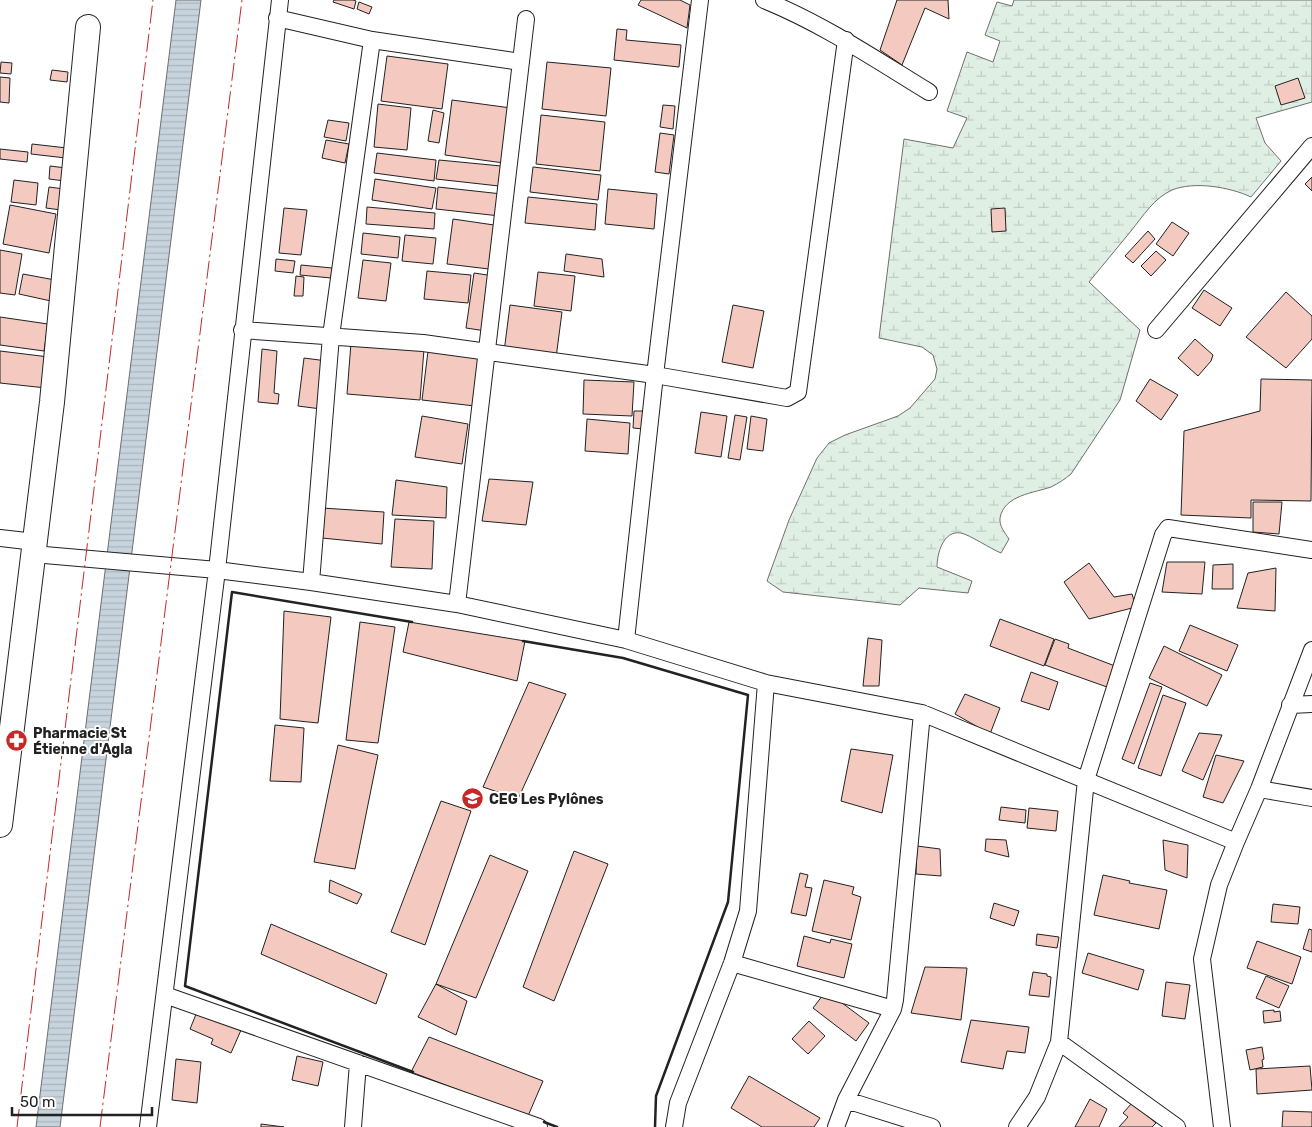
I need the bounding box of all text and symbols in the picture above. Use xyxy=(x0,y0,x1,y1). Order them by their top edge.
place label: Pharmacie St Étienne d'Agla xyxy=(33,725,132,758)
pharmacy icon: Pharmacie St Étienne d'Agla xyxy=(5,729,29,753)
school or university icon: CEG Les Pylônes xyxy=(461,787,485,811)
place label: CEG Les Pylônes xyxy=(489,791,604,808)
scale bar xyxy=(12,1084,152,1116)
text: 50 m xyxy=(20,1093,55,1111)

